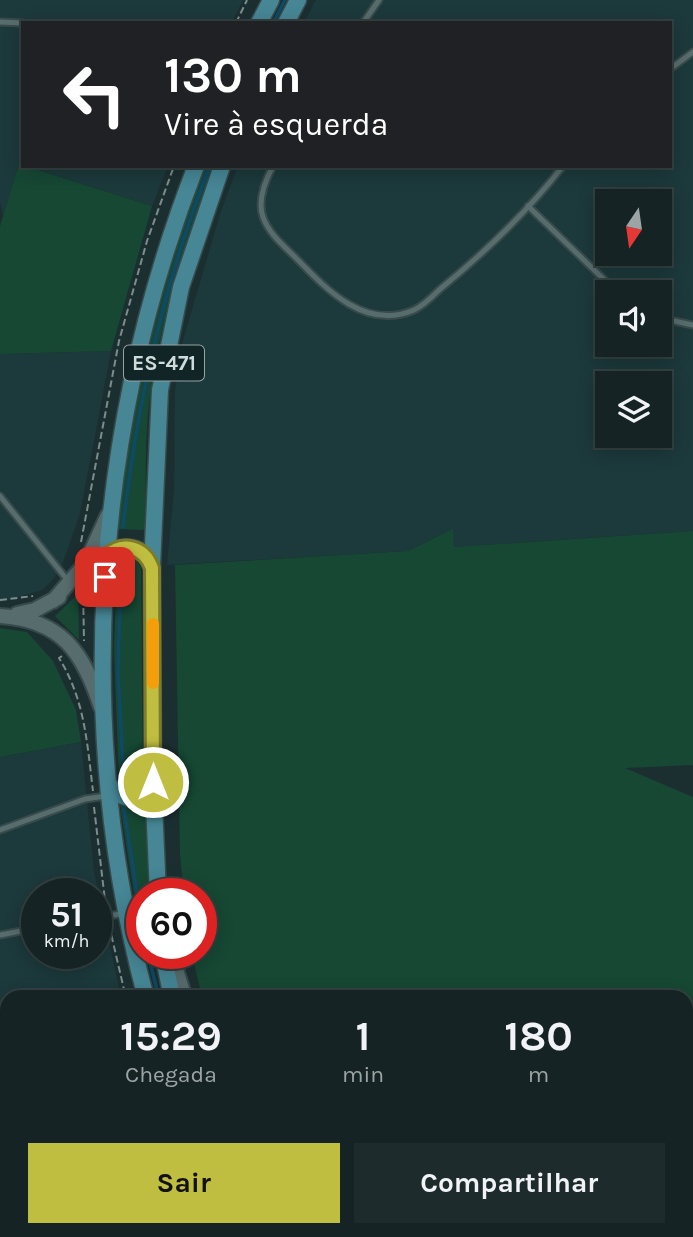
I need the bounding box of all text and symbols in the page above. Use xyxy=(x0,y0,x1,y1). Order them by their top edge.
text: 130 m xyxy=(164,47,302,104)
icon: left xyxy=(49,49,140,140)
text: Vire à esquerda xyxy=(164,106,388,143)
north arrow xyxy=(595,189,672,266)
map controls xyxy=(595,189,672,448)
button: sound xyxy=(595,280,672,357)
road number: ES-471 xyxy=(124,346,204,380)
button: layers xyxy=(595,371,672,448)
pin xyxy=(75,547,135,607)
icon: arrive xyxy=(86,558,124,596)
position arrow xyxy=(116,745,190,819)
speed limit sign: 60 xyxy=(126,878,217,969)
text: 51 xyxy=(50,894,83,935)
text: km/h xyxy=(44,930,89,952)
text: 15:29 xyxy=(120,1011,222,1061)
text: 1 xyxy=(356,1011,371,1061)
text: 180 xyxy=(504,1011,573,1061)
text: Chegada xyxy=(125,1061,217,1088)
text: min xyxy=(342,1061,384,1088)
text: m xyxy=(528,1061,549,1088)
button: Sair xyxy=(28,1143,340,1223)
button: Compartilhar xyxy=(354,1143,665,1223)

